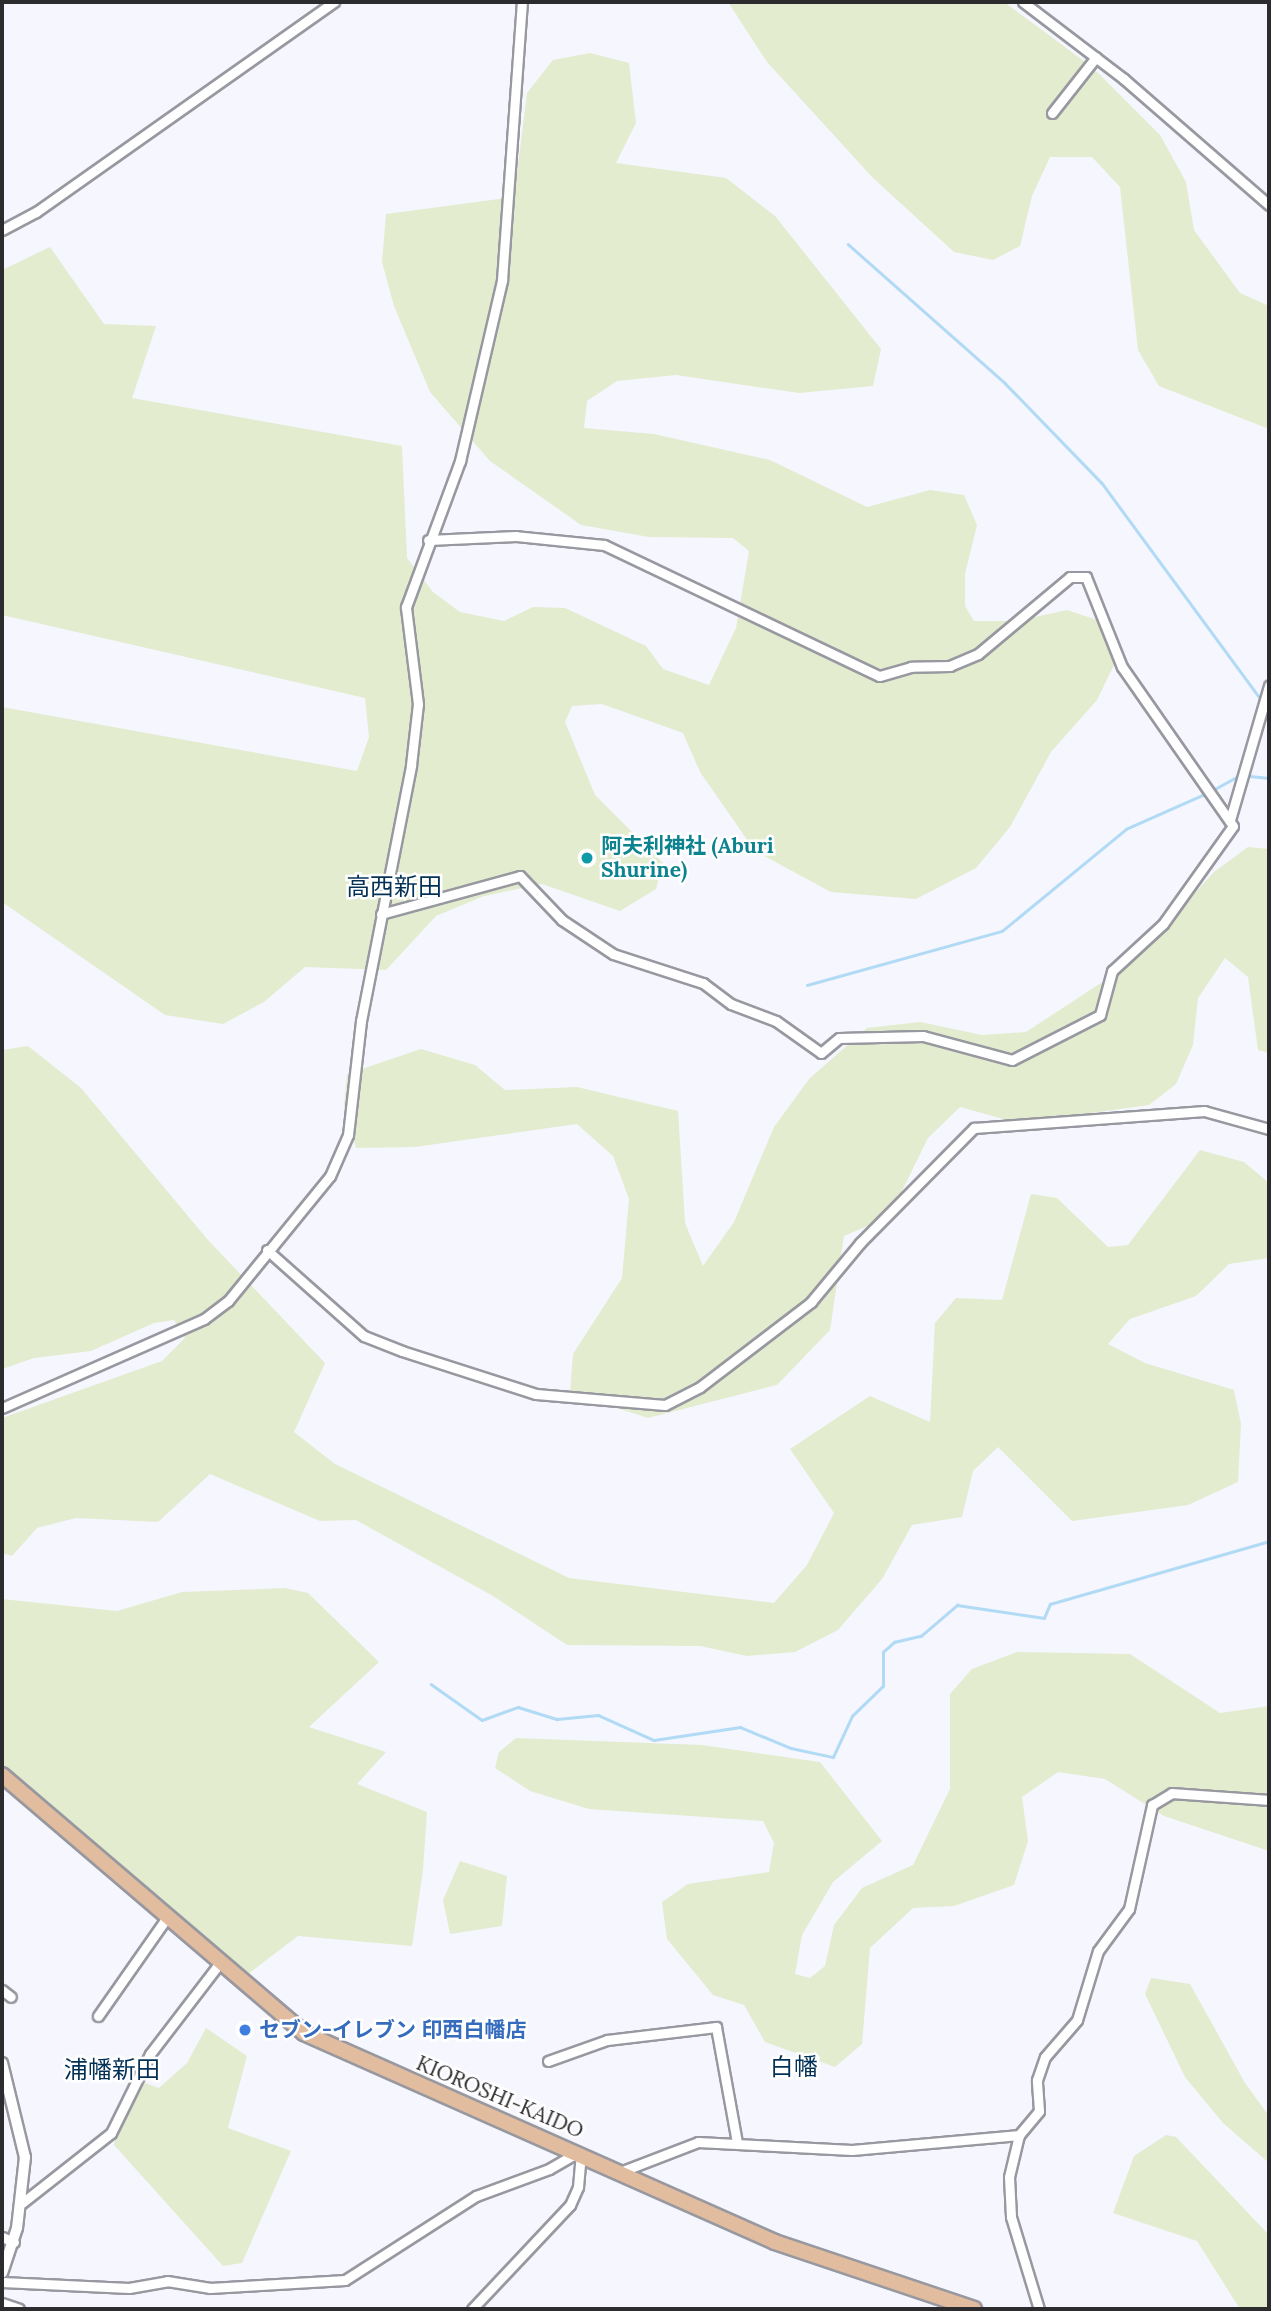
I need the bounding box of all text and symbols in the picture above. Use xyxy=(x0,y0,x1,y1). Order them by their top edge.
place label: 阿夫利神社 (Aburi Shurine) xyxy=(601,833,773,883)
marker: 阿夫利神社 (Aburi Shurine) xyxy=(579,850,595,866)
district label: 高西新田 xyxy=(346,873,442,901)
place label: セブン-イレブン 印西白幡店 xyxy=(259,2017,526,2043)
marker: セブン-イレブン 印西白幡店 xyxy=(237,2022,253,2038)
street label: KIOROSHI-KAIDO xyxy=(413,2050,587,2144)
district label: 白幡 xyxy=(770,2053,818,2081)
district label: 浦幡新田 xyxy=(64,2056,160,2084)

